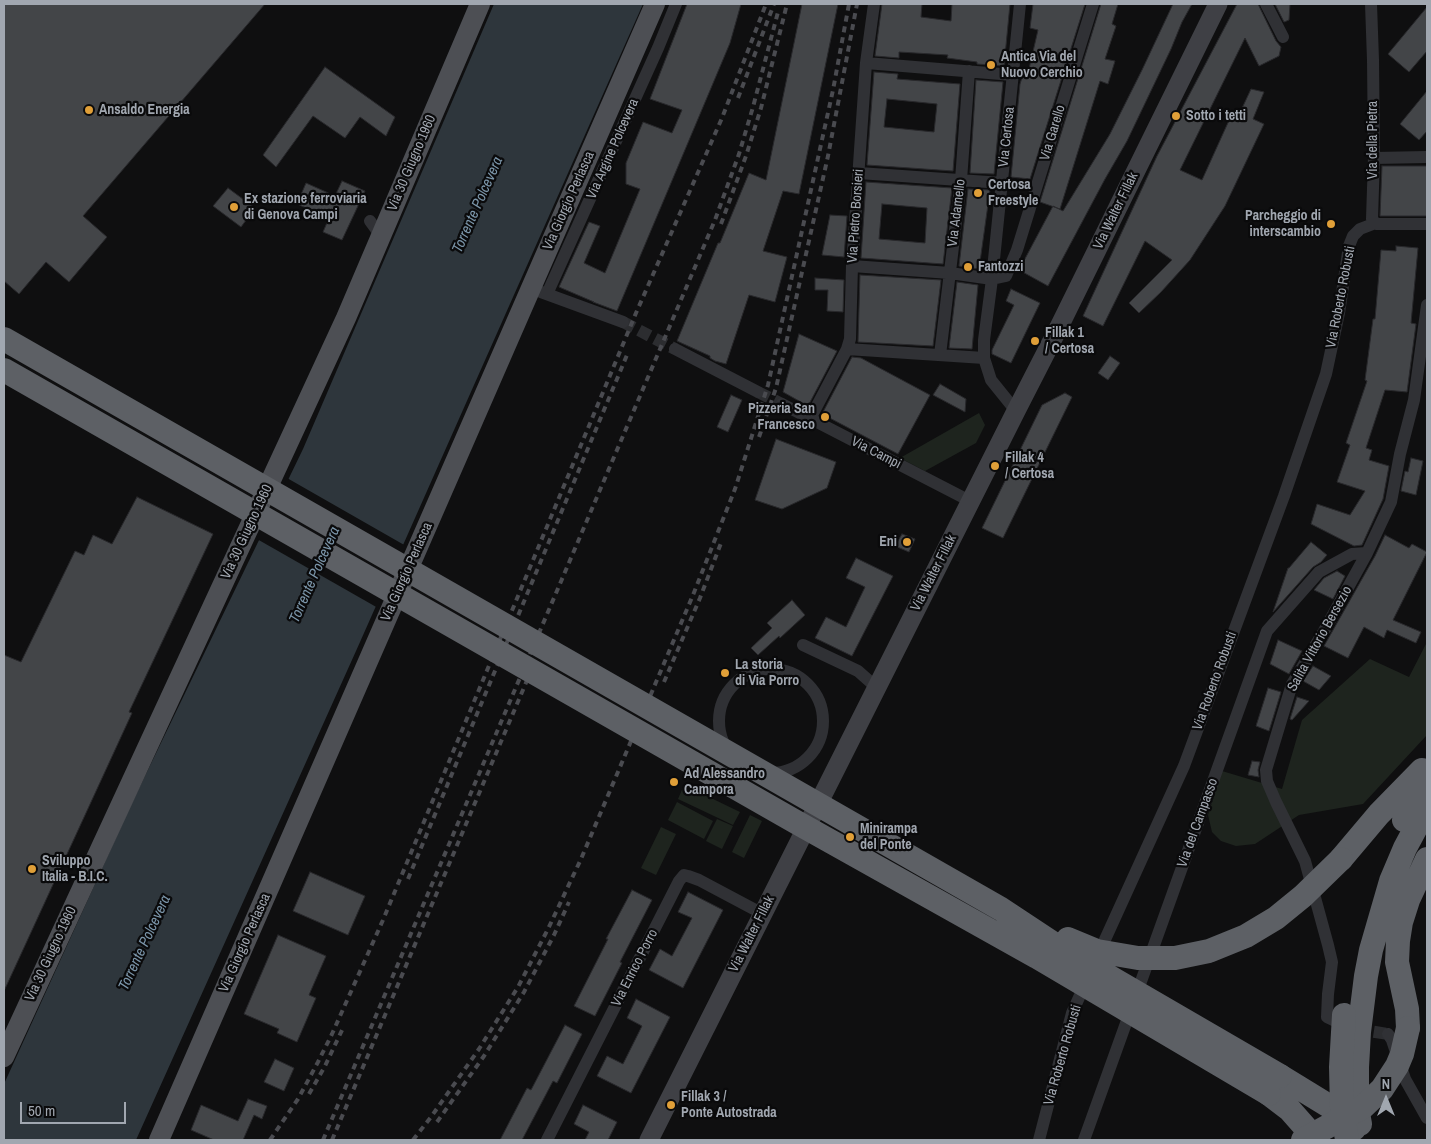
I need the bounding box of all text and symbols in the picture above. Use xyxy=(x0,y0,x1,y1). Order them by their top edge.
place label: Antica Via del Nuovo Cerchio xyxy=(1001,49,1083,82)
marker: Antica Via del Nuovo Cerchio xyxy=(985,59,997,71)
street label: Via Argine Polcevera xyxy=(583,96,643,202)
street label: Via della Pietra xyxy=(1365,101,1381,179)
place label: Ansaldo Energia xyxy=(99,102,190,118)
street label: Via Garello xyxy=(1037,103,1069,163)
marker: Ansaldo Energia xyxy=(83,104,95,116)
street label: Via Certosa xyxy=(995,106,1019,168)
place label: Sotto i tetti xyxy=(1186,108,1246,124)
marker: Sotto i tetti xyxy=(1170,110,1182,122)
street label: Via 30 Giugno 1960 xyxy=(384,113,440,213)
street label: Via Giorgio Perlasca xyxy=(540,149,598,253)
water label: Torrente Polcevera xyxy=(449,154,507,256)
street label: Via Pietro Borsieri xyxy=(844,168,868,264)
street label: Via Walter Fillak xyxy=(1090,170,1142,252)
place label: Certosa Freestyle xyxy=(988,177,1038,210)
street label: Via Adamello xyxy=(945,178,969,248)
marker: Certosa Freestyle xyxy=(972,187,984,199)
place label: Ex stazione ferroviaria di Genova Campi xyxy=(244,191,367,223)
marker: Ex stazione ferroviaria di Genova Campi xyxy=(228,201,240,213)
place label: Parcheggio di interscambio xyxy=(1245,208,1321,240)
marker: Parcheggio di interscambio xyxy=(1325,218,1337,230)
street label: Via Roberto Robusti xyxy=(1323,244,1359,350)
place label: Fantozzi xyxy=(978,259,1023,275)
marker: Fantozzi xyxy=(962,261,974,273)
place label: Fillak 1 / Certosa xyxy=(1045,325,1094,358)
marker: Fillak 1 / Certosa xyxy=(1029,335,1041,347)
place label: Pizzeria San Francesco xyxy=(748,401,815,434)
marker: Pizzeria San Francesco xyxy=(819,411,831,423)
street label: Via Campi xyxy=(848,433,904,473)
place label: Fillak 4 / Certosa xyxy=(1005,450,1054,482)
marker: Fillak 4 / Certosa xyxy=(989,460,1001,472)
street label: Via 30 Giugno 1960 xyxy=(218,482,276,582)
street label: Via Giorgio Perlasca xyxy=(378,520,436,624)
water label: Torrente Polcevera xyxy=(286,524,344,626)
street label: Via Walter Fillak xyxy=(908,532,960,614)
place label: Eni xyxy=(879,534,897,550)
marker: Eni xyxy=(901,536,913,548)
street label: Salita Vittorio Bersezio xyxy=(1284,583,1356,695)
street label: Via Roberto Robusti xyxy=(1189,629,1241,733)
place label: La storia di Via Porro xyxy=(735,657,799,690)
marker: La storia di Via Porro xyxy=(719,667,731,679)
place label: Ad Alessandro Campora xyxy=(684,766,765,799)
marker: Ad Alessandro Campora xyxy=(668,776,680,788)
street label: Via del Campasso xyxy=(1174,776,1222,870)
place label: Minirampa del Ponte xyxy=(860,821,917,854)
marker: Minirampa del Ponte xyxy=(844,831,856,843)
place label: Sviluppo Italia - B.I.C. xyxy=(42,853,108,886)
marker: Sviluppo Italia - B.I.C. xyxy=(26,863,38,875)
street label: Via Giorgio Perlasca xyxy=(216,891,274,995)
water label: Torrente Polcevera xyxy=(115,893,175,993)
street label: Via Walter Fillak xyxy=(726,893,778,975)
street label: Via 30 Giugno 1960 xyxy=(22,904,80,1004)
street label: Via Enrico Porro xyxy=(608,926,662,1010)
street label: Via Roberto Robusti xyxy=(1041,1003,1085,1107)
north arrow xyxy=(1361,1074,1411,1124)
text: N xyxy=(1382,1075,1390,1093)
place label: Fillak 3 / Ponte Autostrada xyxy=(681,1089,777,1122)
scale bar xyxy=(22,1092,129,1124)
marker: Fillak 3 / Ponte Autostrada xyxy=(665,1099,677,1111)
text: 50 m xyxy=(28,1100,55,1121)

